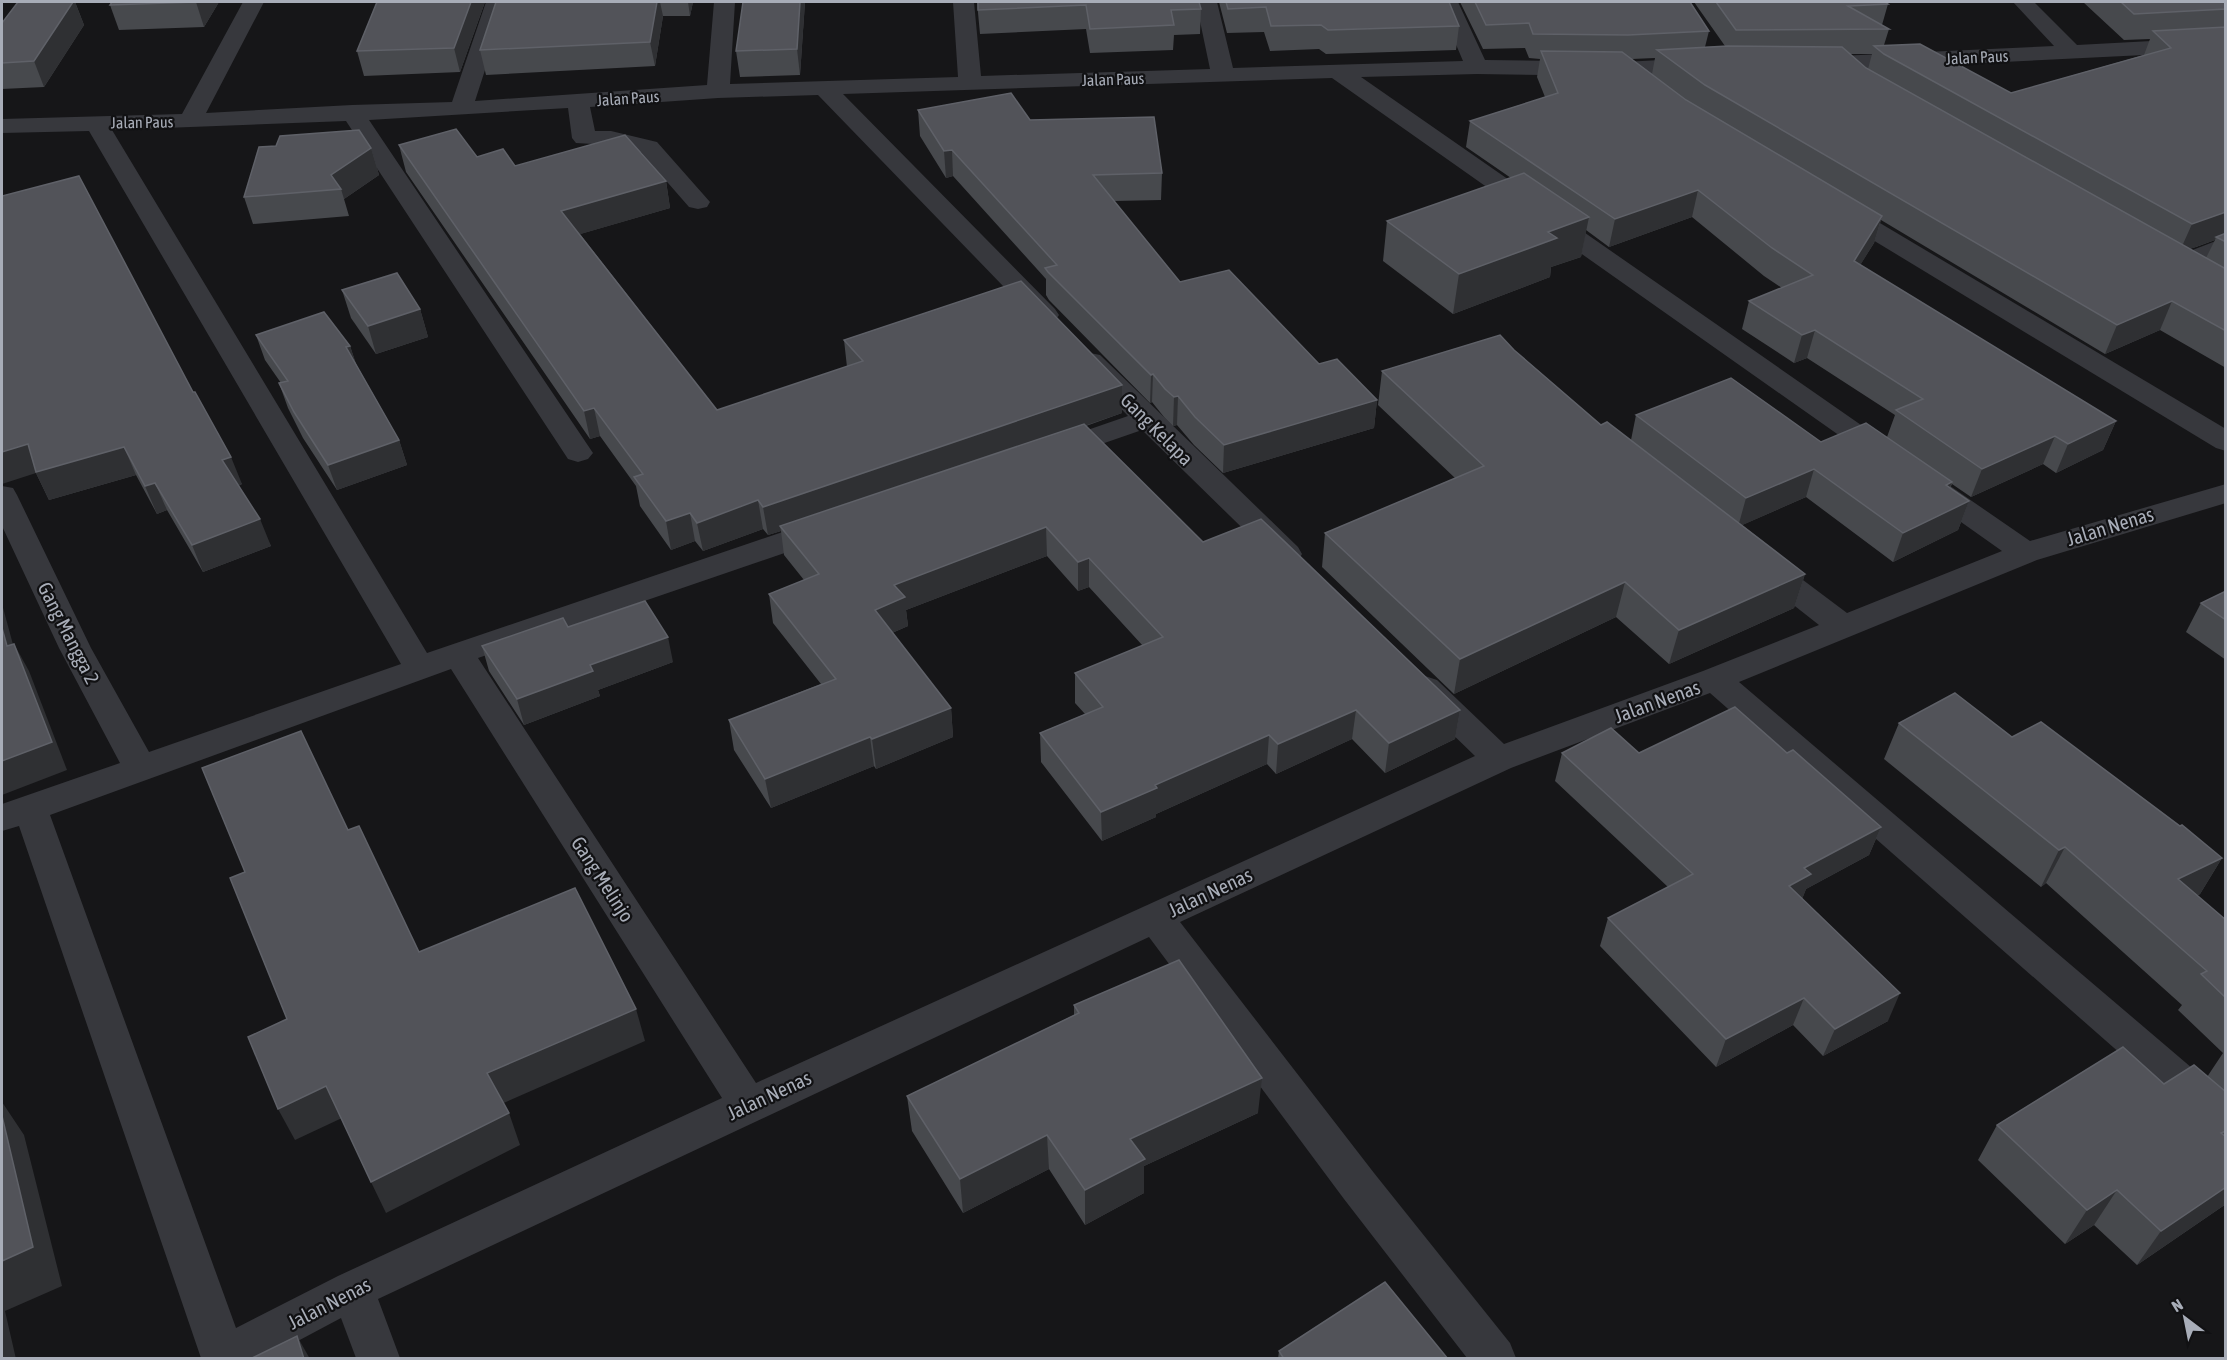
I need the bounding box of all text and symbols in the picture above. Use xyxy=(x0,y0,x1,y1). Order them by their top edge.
street label: Jalan Paus xyxy=(1945,46,2009,68)
street label: Jalan Paus xyxy=(1081,69,1145,89)
street label: Jalan Paus xyxy=(596,87,660,109)
street label: Jalan Paus xyxy=(111,112,174,132)
street label: Gang Kelapa xyxy=(1116,388,1198,470)
street label: Jalan Nenas xyxy=(2064,502,2156,550)
street label: Gang Mangga 2 xyxy=(34,578,104,688)
street label: Jalan Nenas xyxy=(1611,675,1703,727)
street label: Gang Melinjo xyxy=(567,832,639,926)
street label: Jalan Nenas xyxy=(1164,863,1256,921)
street label: Jalan Nenas xyxy=(723,1066,815,1124)
street label: Jalan Nenas xyxy=(284,1272,374,1334)
north arrow xyxy=(2155,1288,2215,1348)
text: N xyxy=(2168,1295,2186,1315)

